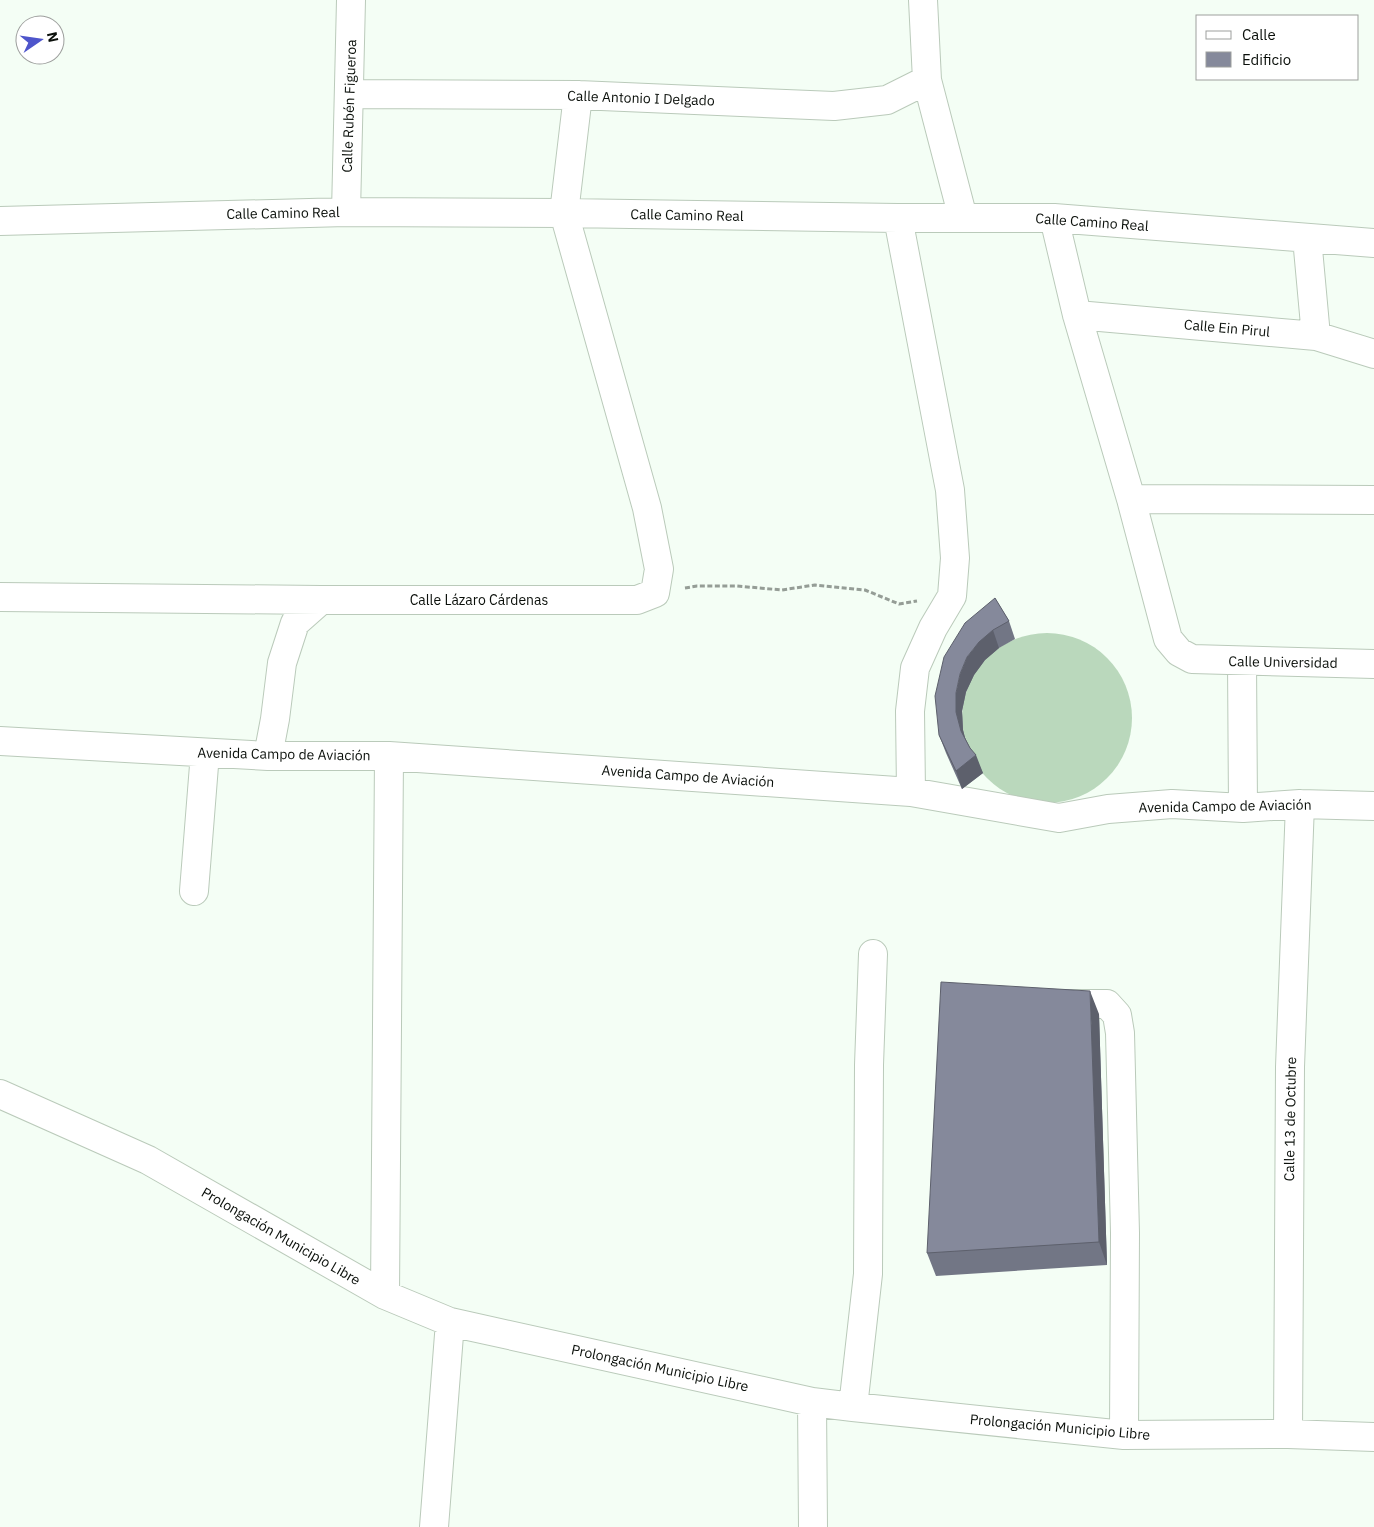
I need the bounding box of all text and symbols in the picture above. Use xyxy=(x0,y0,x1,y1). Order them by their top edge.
north arrow xyxy=(15,15,65,65)
legend xyxy=(1196,15,1359,80)
text: Calle xyxy=(1242,25,1276,44)
text: N xyxy=(43,30,63,44)
street label: Calle Rubén Figueroa xyxy=(338,39,360,173)
text: Edificio xyxy=(1242,50,1291,69)
street label: Calle Antonio I Delgado xyxy=(567,86,715,110)
street label: Calle Camino Real xyxy=(226,203,340,223)
street label: Calle Camino Real xyxy=(630,205,744,225)
street label: Calle Camino Real xyxy=(1035,209,1149,235)
street label: Calle Ein Pirul xyxy=(1183,315,1271,341)
street label: Calle Lázaro Cárdenas xyxy=(410,591,548,609)
street label: Calle Universidad xyxy=(1228,652,1338,672)
street label: Avenida Campo de Aviación xyxy=(197,743,371,765)
street label: Avenida Campo de Aviación xyxy=(601,761,775,791)
street label: Avenida Campo de Aviación xyxy=(1138,795,1312,817)
street label: Calle 13 de Octubre xyxy=(1280,1056,1300,1181)
street label: Prolongación Municipio Libre xyxy=(198,1183,364,1289)
street label: Prolongación Municipio Libre xyxy=(570,1340,751,1396)
street label: Prolongación Municipio Libre xyxy=(969,1410,1151,1444)

